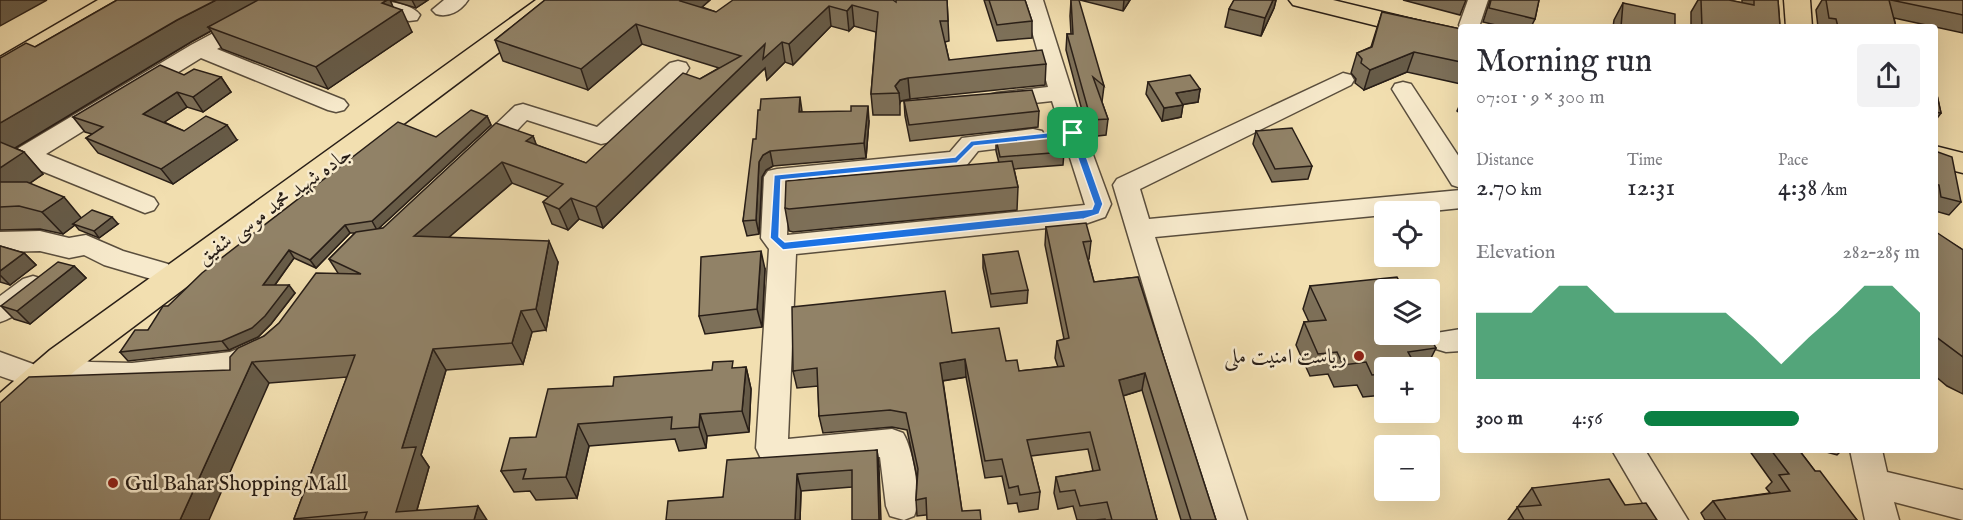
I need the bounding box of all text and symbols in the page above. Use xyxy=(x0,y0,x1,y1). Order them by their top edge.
text: Morning run xyxy=(1476,41,1652,83)
button: share xyxy=(1857,44,1920,107)
text: 07:01 · 9 × 300 m xyxy=(1476,85,1605,110)
pin xyxy=(1047,107,1098,158)
icon: arrive xyxy=(1056,116,1089,149)
street label: جاده شهید محمد موسی شفیق xyxy=(192,141,358,272)
text: Distance xyxy=(1476,151,1534,171)
text: Time xyxy=(1627,151,1663,171)
text: Pace xyxy=(1778,151,1808,171)
text: 2.70 xyxy=(1476,171,1517,204)
text: 12:31 xyxy=(1627,171,1675,204)
text: 4:38 xyxy=(1778,171,1818,204)
text: km xyxy=(1517,181,1542,201)
text: /km xyxy=(1818,181,1847,201)
map controls xyxy=(1374,201,1440,501)
button: locate xyxy=(1374,201,1440,267)
text: Elevation xyxy=(1476,240,1555,265)
text: 282–285 m xyxy=(1842,240,1920,265)
button: layers xyxy=(1374,279,1440,345)
place label: ریاست امنیت ملی xyxy=(1224,344,1347,372)
marker: ریاست امنیت ملی xyxy=(1352,349,1366,363)
button: + xyxy=(1374,357,1440,423)
text: 300 m xyxy=(1476,406,1523,431)
text: 4:56 xyxy=(1572,406,1603,431)
button: − xyxy=(1374,435,1440,501)
place label: Gul Bahar Shopping Mall xyxy=(125,471,348,498)
marker: Gul Bahar Shopping Mall xyxy=(106,476,120,490)

